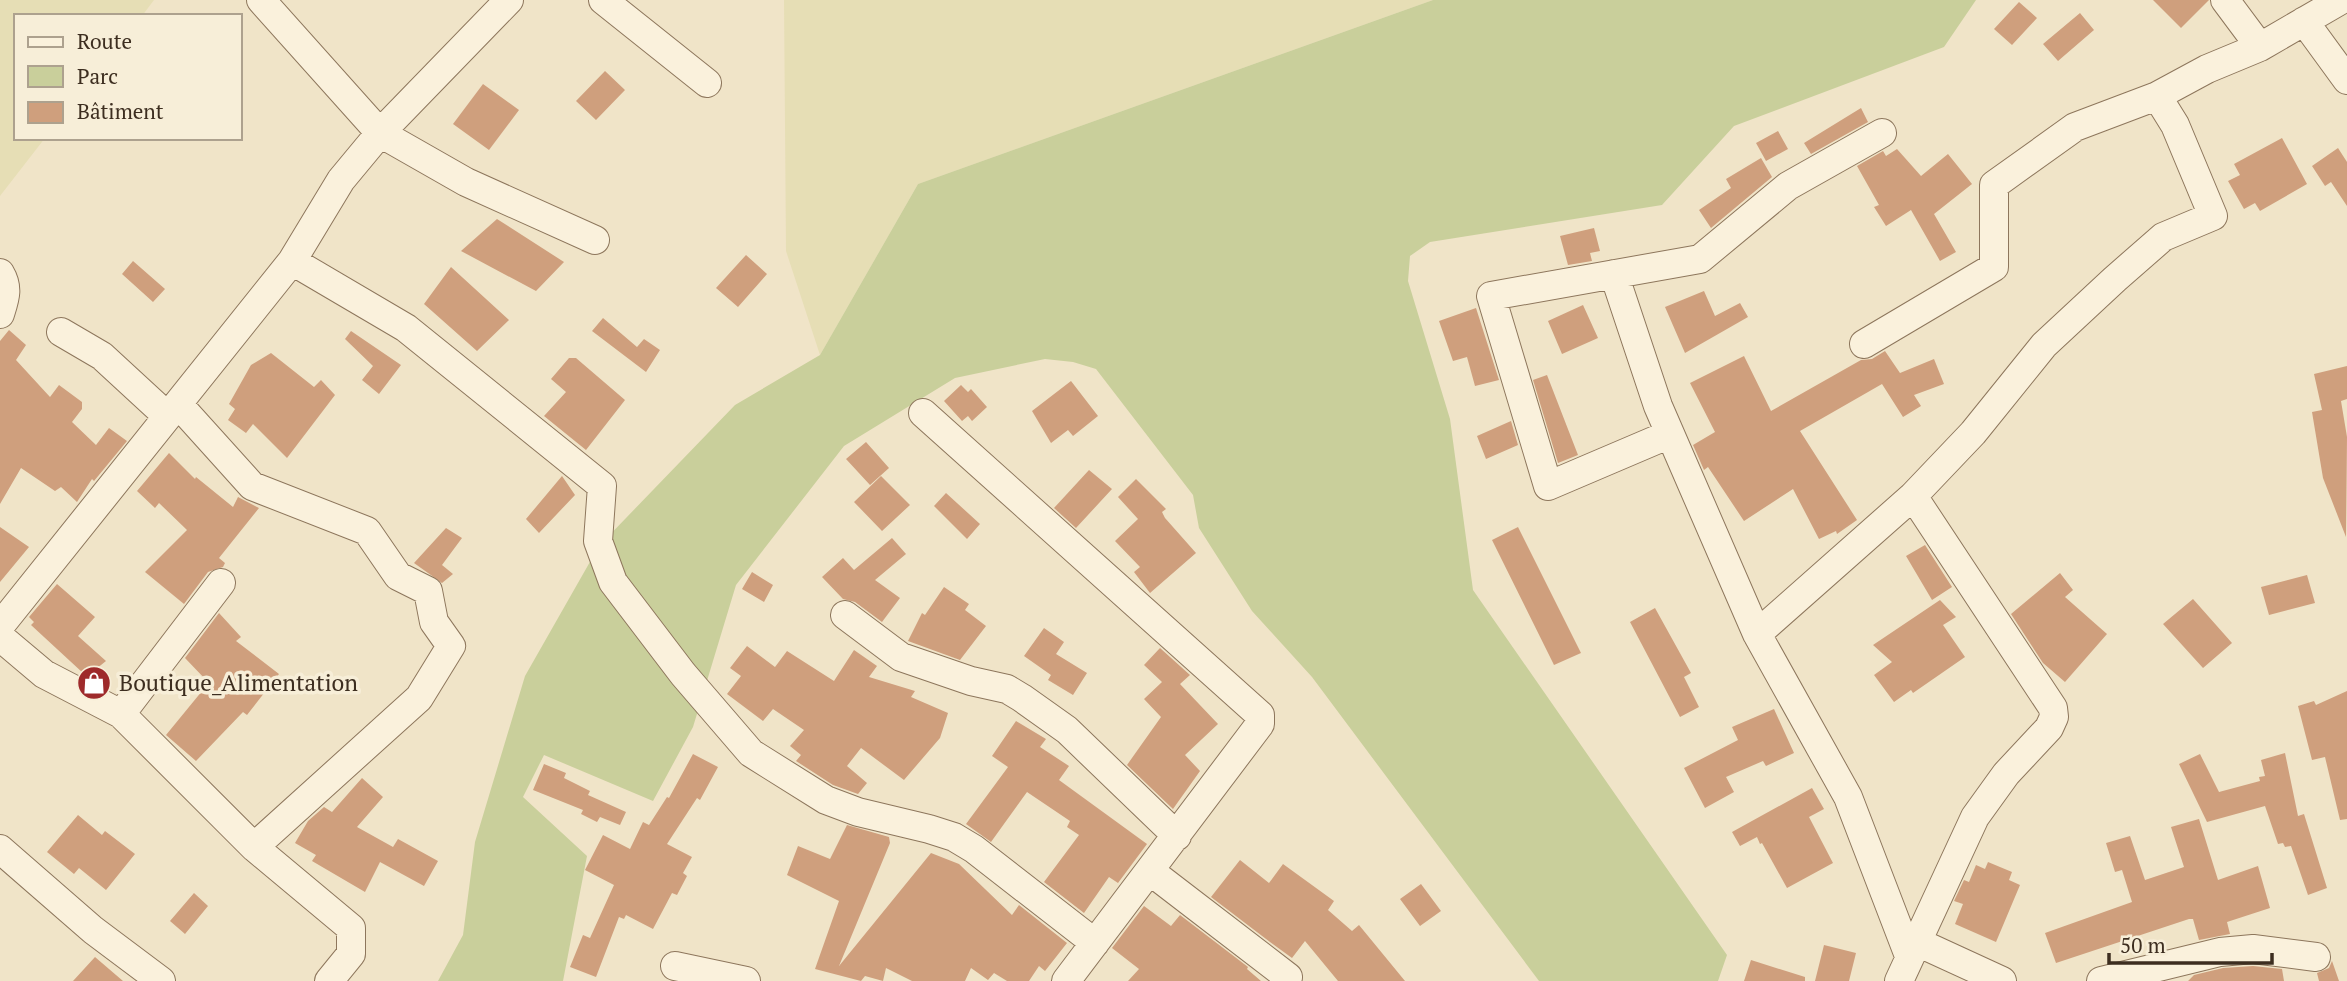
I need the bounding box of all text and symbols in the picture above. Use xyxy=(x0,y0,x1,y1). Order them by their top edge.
legend xyxy=(14,14,242,140)
text: Route xyxy=(77,27,132,55)
text: Parc xyxy=(77,62,118,90)
text: Bâtiment xyxy=(77,97,164,125)
shop icon: Boutique_Alimentation xyxy=(75,664,113,702)
place label: Boutique_Alimentation xyxy=(119,667,358,698)
scale bar xyxy=(2109,922,2272,966)
text: 50 m xyxy=(2120,931,2166,959)

